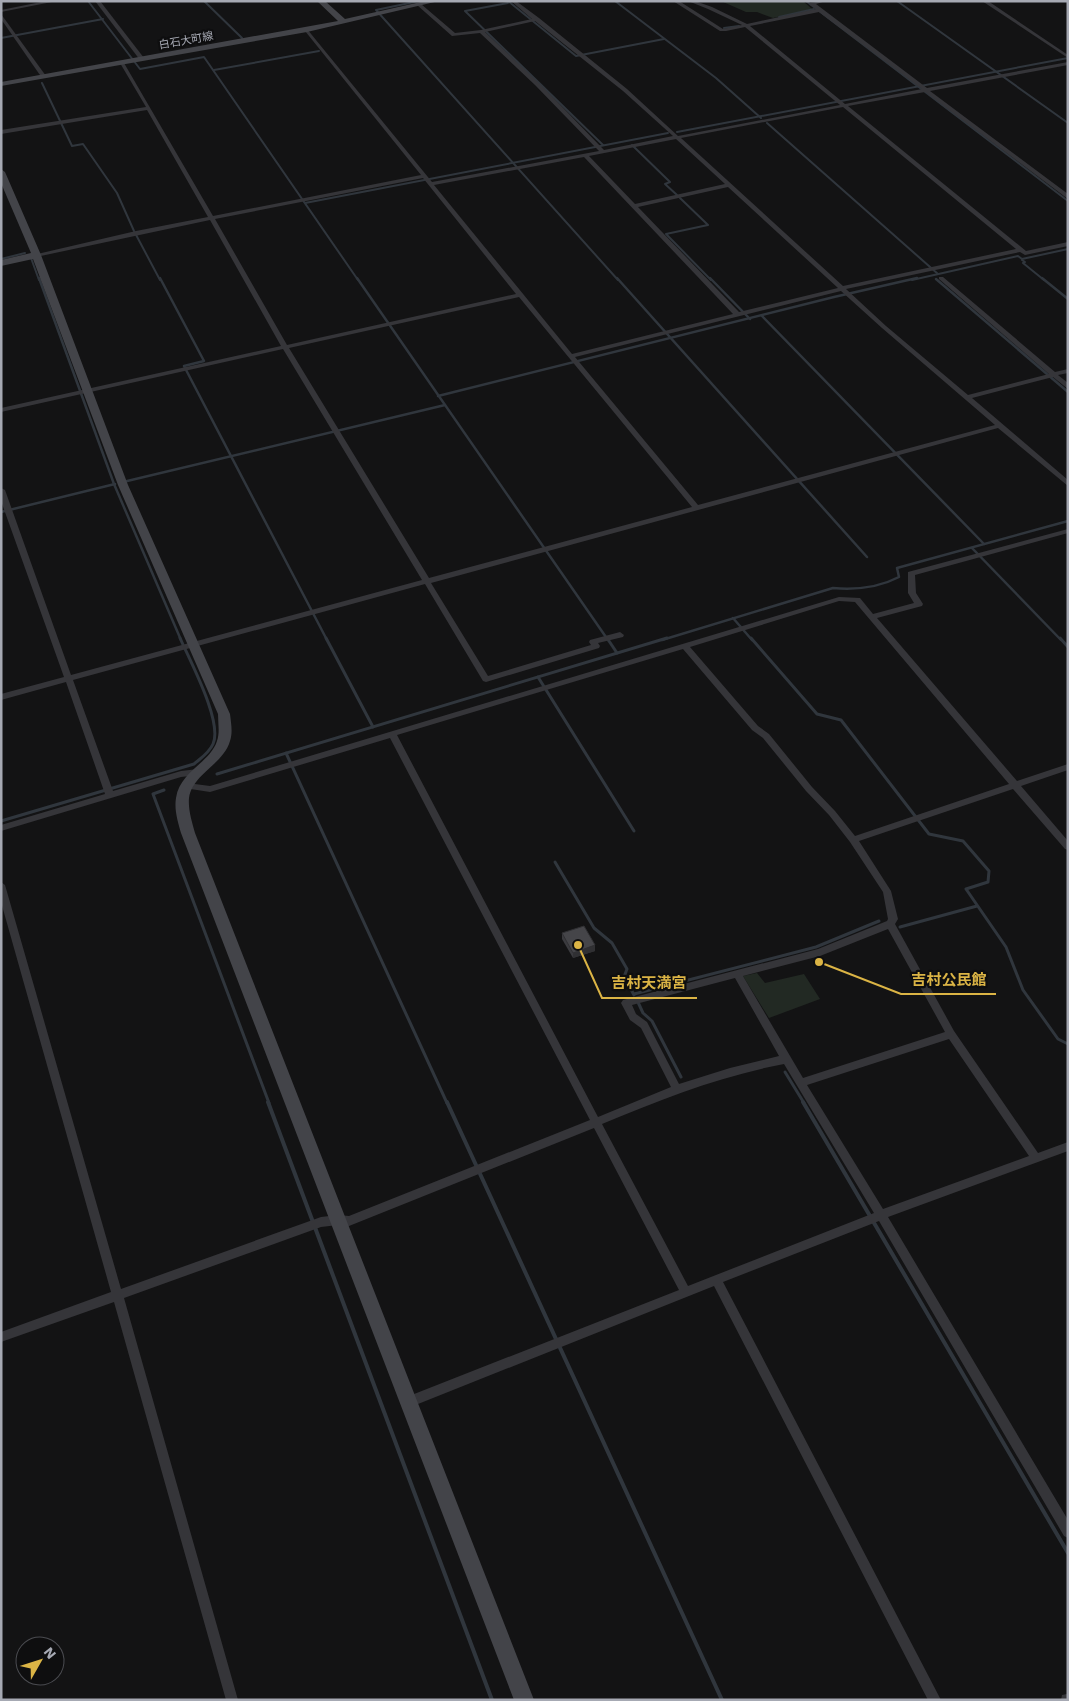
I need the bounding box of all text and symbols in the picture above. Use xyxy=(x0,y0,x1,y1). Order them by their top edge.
street label: 白石大町線 xyxy=(158,29,214,52)
callout: 吉村公民館 xyxy=(901,964,996,994)
callout: 吉村天満宮 xyxy=(602,968,697,998)
text: 吉村公民館 xyxy=(911,971,987,989)
text: 吉村天満宮 xyxy=(611,974,687,992)
north arrow xyxy=(15,1636,65,1686)
text: N xyxy=(41,1644,60,1662)

